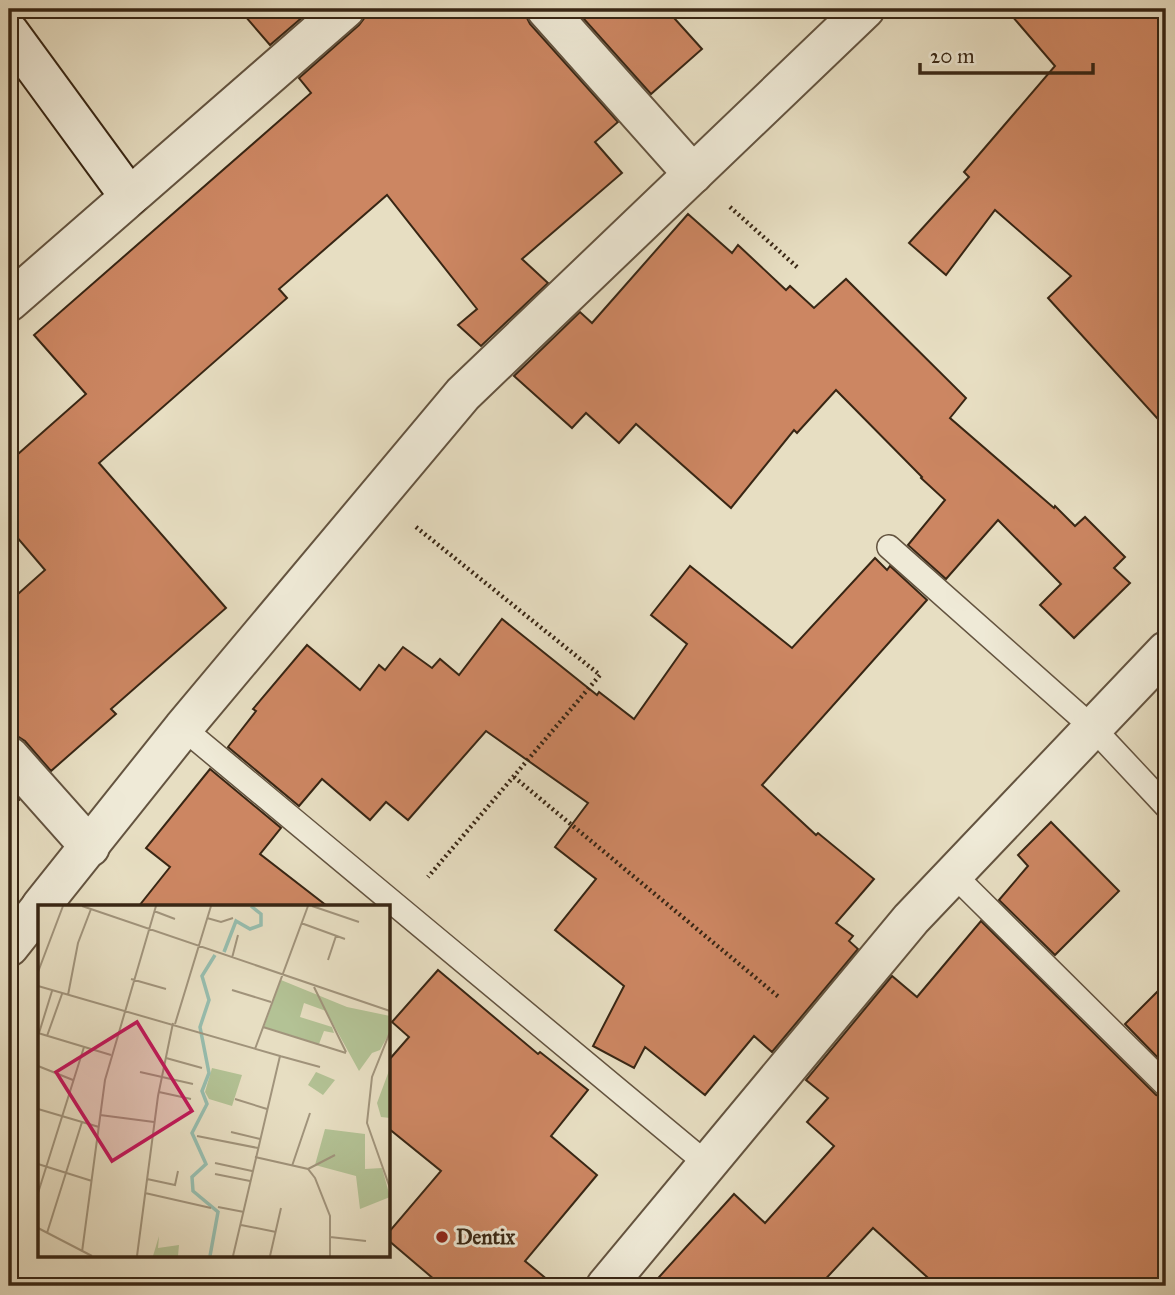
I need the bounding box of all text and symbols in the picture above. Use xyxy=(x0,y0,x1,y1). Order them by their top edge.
scale bar xyxy=(920,32,1093,76)
text: 20 m xyxy=(930,43,975,69)
inset map xyxy=(38,905,390,1256)
place label: Dentix xyxy=(456,1224,516,1250)
marker: Dentix xyxy=(434,1229,450,1245)

